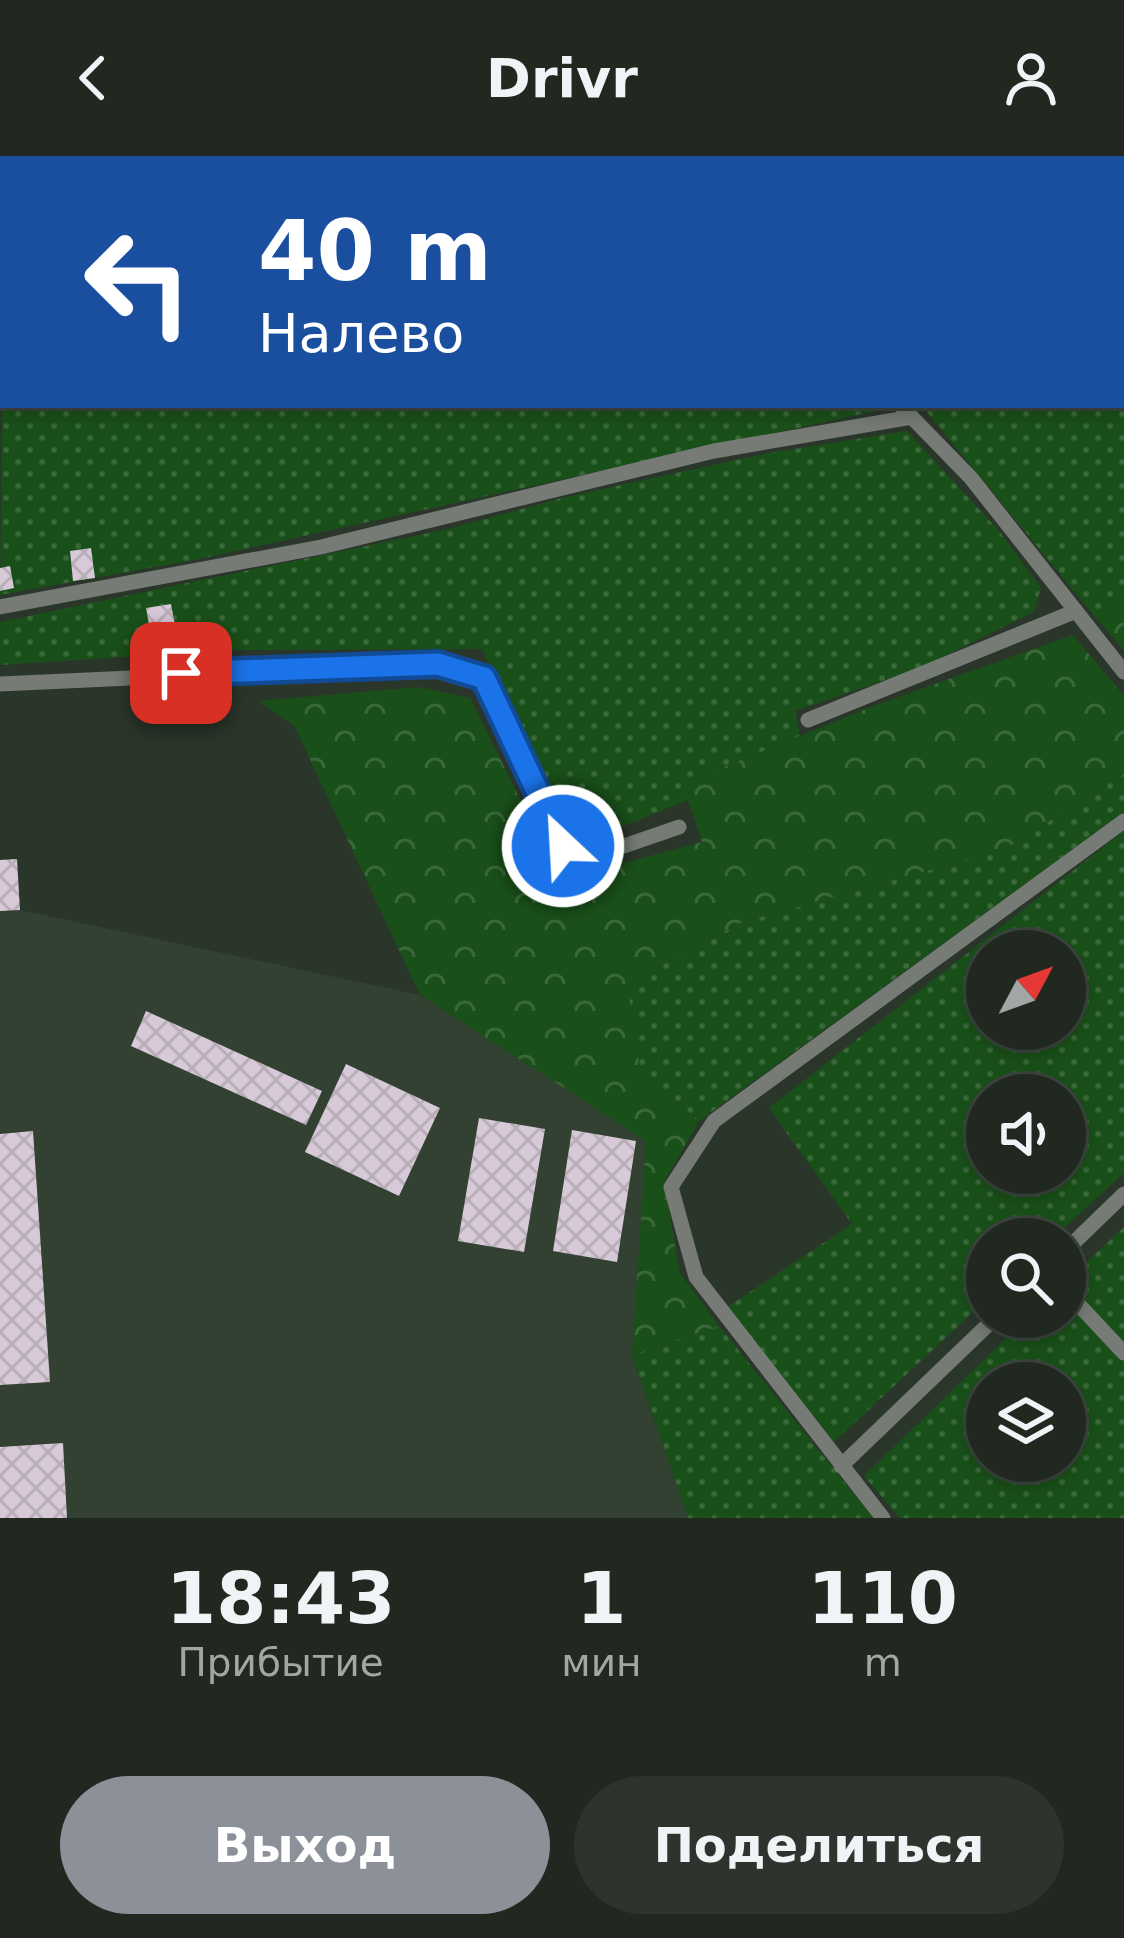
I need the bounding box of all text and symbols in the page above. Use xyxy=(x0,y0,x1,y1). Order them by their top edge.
icon: back xyxy=(60,45,126,111)
icon: person xyxy=(998,45,1064,111)
text: Drivr xyxy=(486,47,638,110)
text: 40 m xyxy=(258,202,492,300)
icon: left xyxy=(60,204,216,360)
text: Налево xyxy=(258,302,464,365)
pin xyxy=(130,622,232,724)
icon: arrive xyxy=(148,640,214,706)
position arrow xyxy=(500,783,626,909)
north arrow xyxy=(966,930,1086,1050)
map controls xyxy=(966,930,1086,1482)
button: sound xyxy=(966,1074,1086,1194)
button: search xyxy=(966,1218,1086,1338)
button: layers xyxy=(966,1362,1086,1482)
text: 18:43 xyxy=(166,1556,395,1640)
text: 1 xyxy=(576,1556,626,1640)
text: 110 xyxy=(808,1556,958,1640)
text: Прибытие xyxy=(177,1640,384,1685)
text: мин xyxy=(561,1640,642,1685)
text: m xyxy=(864,1640,902,1685)
button: Выход xyxy=(60,1776,550,1914)
button: Поделиться xyxy=(574,1776,1064,1914)

